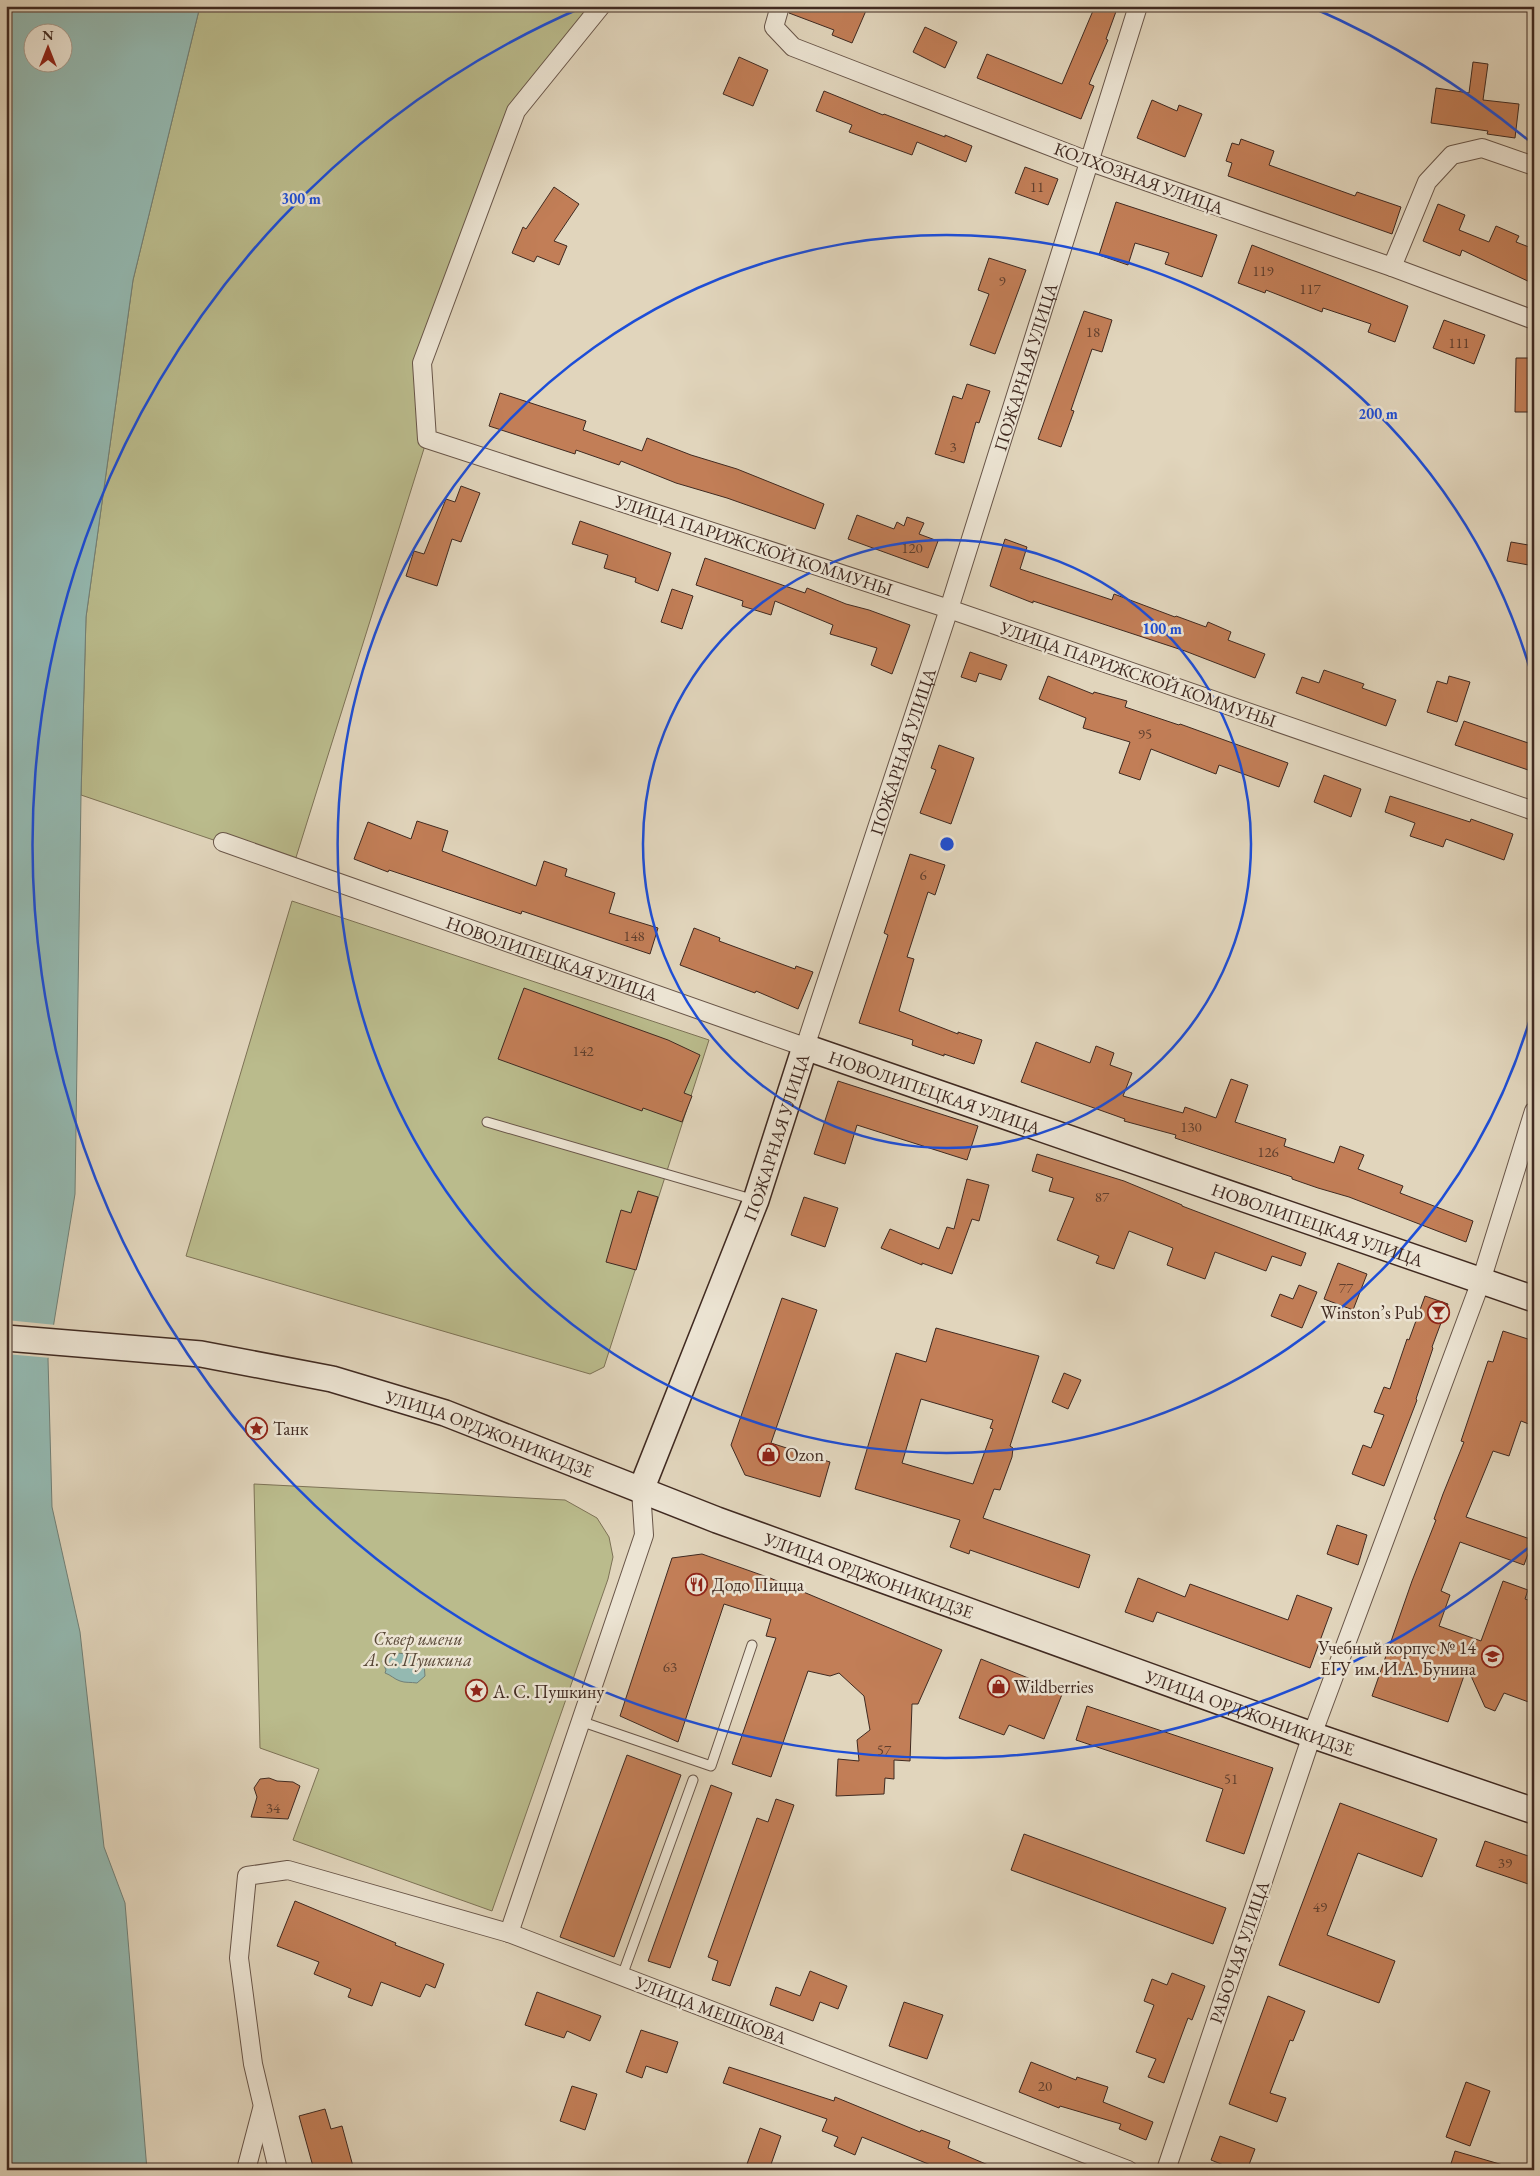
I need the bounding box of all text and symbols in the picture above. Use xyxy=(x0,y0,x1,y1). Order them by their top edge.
north arrow xyxy=(22,22,72,72)
text: N xyxy=(42,26,54,44)
street label: КОЛХОЗНАЯ УЛИЦА xyxy=(1051,137,1227,220)
house number: 11 xyxy=(1030,177,1044,196)
text: 300 m xyxy=(281,189,321,208)
house number: 119 xyxy=(1252,261,1274,280)
house number: 9 xyxy=(998,271,1006,290)
street label: ПОЖАРНАЯ УЛИЦА xyxy=(988,279,1062,454)
house number: 117 xyxy=(1299,279,1322,298)
house number: 18 xyxy=(1086,322,1100,341)
house number: 111 xyxy=(1448,333,1470,352)
text: 200 m xyxy=(1358,404,1398,423)
house number: 3 xyxy=(949,437,957,456)
street label: УЛИЦА ПАРИЖСКОЙ КОММУНЫ xyxy=(611,489,896,601)
house number: 120 xyxy=(901,538,923,557)
street label: УЛИЦА ПАРИЖСКОЙ КОММУНЫ xyxy=(996,615,1279,732)
text: 100 m xyxy=(1142,619,1182,638)
street label: ПОЖАРНАЯ УЛИЦА xyxy=(864,664,941,838)
house number: 95 xyxy=(1138,724,1152,743)
centre of rings xyxy=(938,835,956,853)
house number: 6 xyxy=(919,865,927,884)
street label: НОВОЛИПЕЦКАЯ УЛИЦА xyxy=(443,910,661,1006)
house number: 148 xyxy=(623,926,645,945)
house number: 142 xyxy=(572,1041,595,1060)
street label: НОВОЛИПЕЦКАЯ УЛИЦА xyxy=(826,1045,1044,1139)
street label: ПОЖАРНАЯ УЛИЦА xyxy=(737,1050,814,1224)
house number: 130 xyxy=(1180,1117,1202,1136)
house number: 126 xyxy=(1257,1142,1279,1161)
street label: НОВОЛИПЕЦКАЯ УЛИЦА xyxy=(1209,1177,1427,1272)
house number: 87 xyxy=(1095,1187,1110,1206)
house number: 77 xyxy=(1339,1278,1354,1297)
bar icon: Winston’s Pub xyxy=(1427,1300,1451,1324)
place label: Winston’s Pub xyxy=(1321,1301,1423,1324)
street label: УЛИЦА ОРДЖОНИКИДЗЕ xyxy=(382,1384,598,1482)
place icon: Танк xyxy=(245,1416,269,1440)
place label: Танк xyxy=(273,1417,309,1440)
shop icon: Ozon xyxy=(757,1442,781,1466)
place label: Ozon xyxy=(785,1443,824,1466)
street label: УЛИЦА ОРДЖОНИКИДЗЕ xyxy=(760,1526,977,1623)
restaurant icon: Додо Пицца xyxy=(684,1572,708,1596)
place label: Додо Пицца xyxy=(712,1573,805,1596)
park label: Сквер имени А. С. Пушкина xyxy=(362,1627,472,1672)
place label: Учебный корпус № 14 ЕГУ им. И.А. Бунина xyxy=(1317,1636,1477,1680)
school or university icon: Учебный корпус № 14 ЕГУ им. И.А. Бунина xyxy=(1480,1645,1504,1669)
house number: 63 xyxy=(663,1657,677,1676)
street label: УЛИЦА ОРДЖОНИКИДЗЕ xyxy=(1141,1664,1358,1760)
shop icon: Wildberries xyxy=(986,1674,1010,1698)
place label: Wildberries xyxy=(1014,1675,1094,1698)
place icon: А. С. Пушкину xyxy=(465,1679,489,1703)
place label: А. С. Пушкину xyxy=(492,1680,604,1703)
house number: 57 xyxy=(877,1740,892,1759)
house number: 51 xyxy=(1224,1769,1238,1788)
house number: 34 xyxy=(266,1798,281,1817)
house number: 39 xyxy=(1498,1853,1512,1872)
street label: РАБОЧАЯ УЛИЦА xyxy=(1204,1877,1274,2026)
house number: 49 xyxy=(1313,1897,1327,1916)
street label: УЛИЦА МЕШКОВА xyxy=(631,1970,790,2050)
house number: 20 xyxy=(1038,2076,1052,2095)

